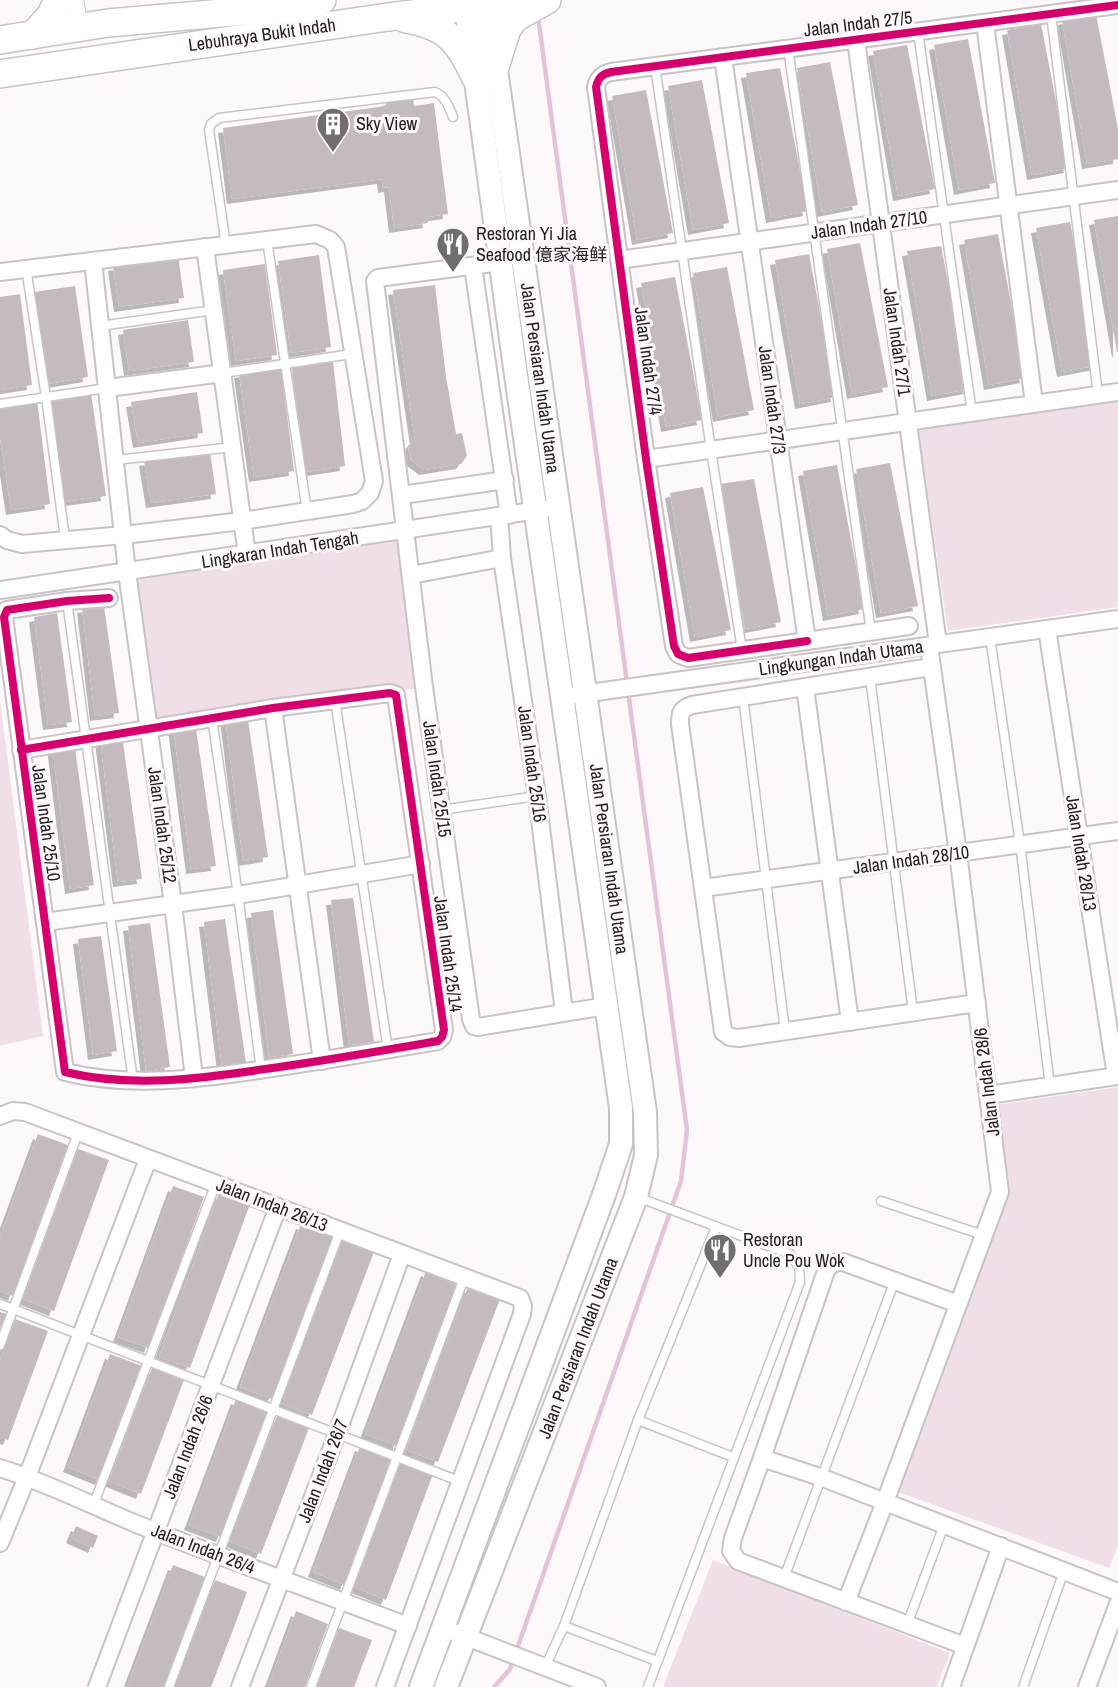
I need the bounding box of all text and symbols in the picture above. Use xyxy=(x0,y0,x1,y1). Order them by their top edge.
street label: Jalan Indah 27/5 xyxy=(802,4,914,43)
street label: Lebuhraya Bukit Indah xyxy=(187,12,337,57)
building icon: Sky View xyxy=(315,106,351,153)
place label: Sky View xyxy=(356,111,418,136)
street label: Jalan Indah 27/10 xyxy=(809,204,929,245)
place label: Restoran Yi Jia Seafood 億家海鲜 xyxy=(476,221,607,267)
restaurant icon: Restoran Yi Jia Seafood 億家海鲜 xyxy=(435,226,471,273)
street label: Jalan Persiaran Indah Utama xyxy=(515,281,566,475)
street label: Jalan Indah 27/1 xyxy=(878,286,918,398)
street label: Jalan Indah 27/4 xyxy=(629,305,668,417)
street label: Jalan Indah 27/3 xyxy=(753,344,792,456)
street label: Lingkaran Indah Tengah xyxy=(199,525,360,574)
street label: Lingkungan Indah Utama xyxy=(757,634,925,681)
street label: Jalan Indah 25/16 xyxy=(512,704,553,824)
street label: Jalan Indah 25/15 xyxy=(417,719,458,839)
street label: Jalan Persiaran Indah Utama xyxy=(584,762,635,956)
street label: Jalan Indah 25/10 xyxy=(26,763,67,883)
street label: Jalan Indah 25/12 xyxy=(142,765,183,885)
street label: Jalan Indah 28/13 xyxy=(1060,793,1103,913)
street label: Jalan Indah 28/10 xyxy=(851,839,971,880)
street label: Jalan Indah 25/14 xyxy=(428,894,469,1014)
street label: Jalan Indah 28/6 xyxy=(967,1026,1006,1138)
street label: Jalan Indah 26/13 xyxy=(213,1172,331,1237)
place label: Restoran Uncle Pou Wok xyxy=(743,1227,845,1273)
restaurant icon: Restoran Uncle Pou Wok xyxy=(702,1232,738,1279)
street label: Jalan Persiaran Indah Utama xyxy=(531,1254,624,1442)
street label: Jalan Indah 26/6 xyxy=(156,1391,219,1502)
street label: Jalan Indah 26/7 xyxy=(291,1415,354,1526)
street label: Jalan Indah 26/4 xyxy=(148,1517,259,1580)

